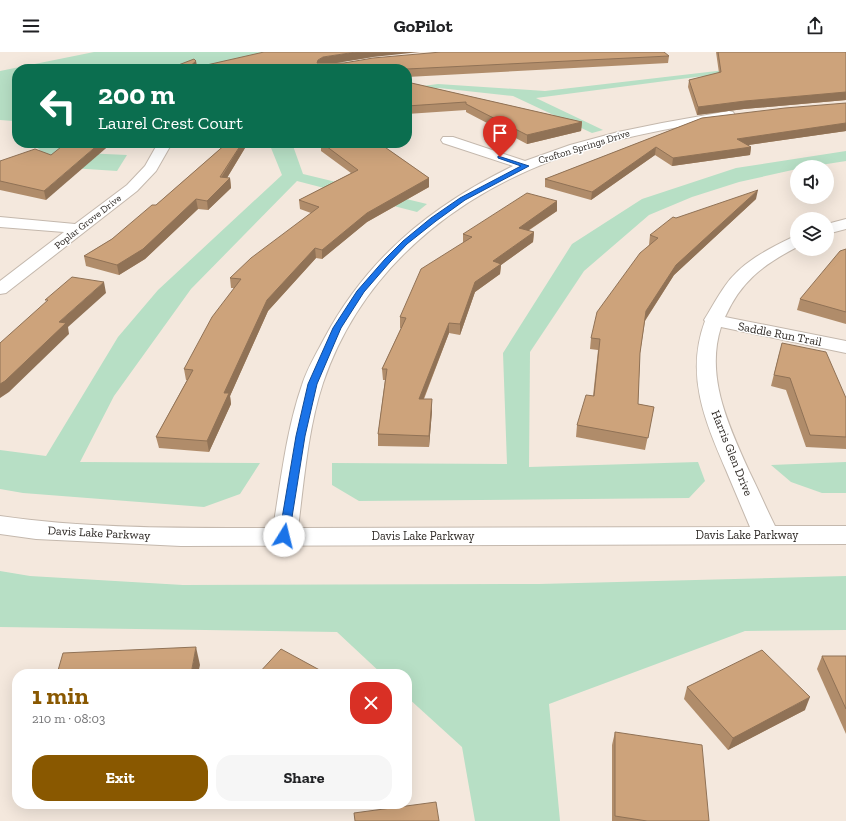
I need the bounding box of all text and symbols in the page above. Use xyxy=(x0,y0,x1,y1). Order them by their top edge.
icon: menu xyxy=(20,15,42,37)
text: GoPilot xyxy=(393,15,453,37)
icon: share xyxy=(804,15,826,37)
text: 200 m xyxy=(98,78,175,111)
icon: left xyxy=(32,80,84,132)
text: Laurel Crest Court xyxy=(98,112,243,134)
pin xyxy=(483,116,517,157)
icon: arrive xyxy=(489,122,511,144)
street label: Crofton Springs Drive xyxy=(537,127,631,167)
map controls xyxy=(790,160,834,256)
button: sound xyxy=(790,160,834,204)
street label: Poplar Grove Drive xyxy=(52,192,124,252)
button: layers xyxy=(790,212,834,256)
street label: Saddle Run Trail xyxy=(737,319,823,349)
street label: Harris Glen Drive xyxy=(708,408,756,498)
position arrow xyxy=(263,515,305,557)
street label: Davis Lake Parkway xyxy=(47,523,152,543)
street label: Davis Lake Parkway xyxy=(696,528,799,542)
street label: Davis Lake Parkway xyxy=(372,529,475,543)
text: 1 min xyxy=(32,681,89,710)
button: close xyxy=(350,682,392,724)
text: 210 m · 08:03 xyxy=(32,711,105,726)
button: Exit xyxy=(32,755,208,801)
button: Share xyxy=(216,755,392,801)

